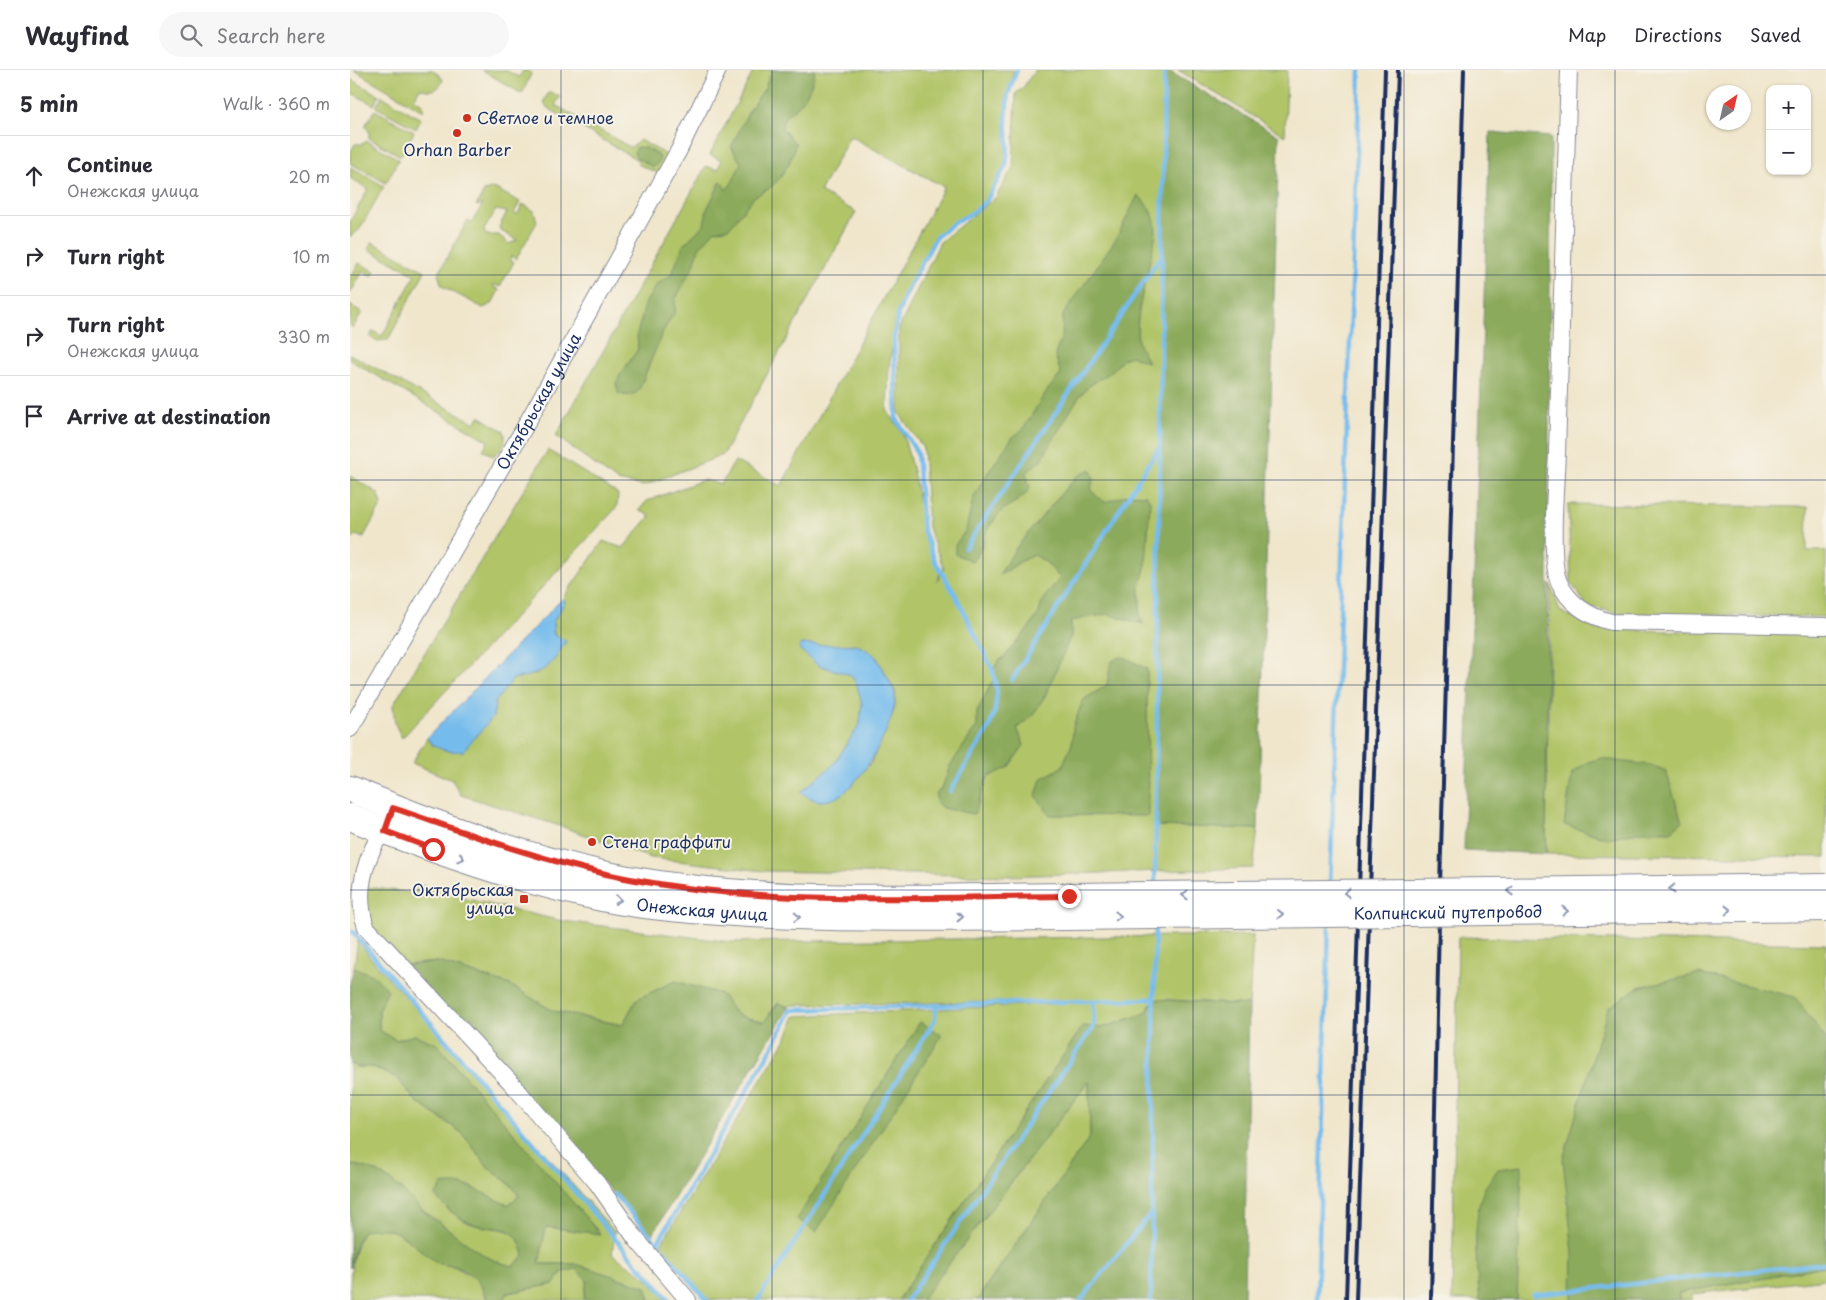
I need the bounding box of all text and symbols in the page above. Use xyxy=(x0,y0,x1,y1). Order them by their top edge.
search box xyxy=(159,12,509,57)
text: Wayfind xyxy=(25,17,129,53)
icon: search xyxy=(177,21,205,49)
text: Search here xyxy=(217,21,325,49)
text: Map xyxy=(1568,21,1606,48)
text: Directions xyxy=(1634,21,1722,48)
text: Saved xyxy=(1750,21,1801,48)
north arrow xyxy=(1706,85,1751,130)
map controls xyxy=(1766,85,1811,175)
button: + xyxy=(1766,85,1811,130)
text: 5 min xyxy=(20,87,78,119)
text: Walk · 360 m xyxy=(223,91,330,115)
place label: Светлое и темное xyxy=(477,105,614,129)
marker: Светлое и темное xyxy=(461,112,473,124)
marker: Orhan Barber xyxy=(451,127,463,139)
button: − xyxy=(1766,130,1811,175)
place label: Orhan Barber xyxy=(403,137,511,161)
text: Continue xyxy=(67,150,153,178)
icon: ahead xyxy=(20,162,48,190)
text: 20 m xyxy=(289,164,330,188)
text: Онежская улица xyxy=(67,178,199,202)
icon: right xyxy=(20,242,48,270)
text: Turn right xyxy=(67,242,165,270)
text: 10 m xyxy=(293,244,330,268)
text: Turn right xyxy=(67,310,165,338)
icon: right xyxy=(20,322,48,350)
text: 330 m xyxy=(277,324,330,348)
street label: Октябрьская улица xyxy=(489,328,586,474)
text: Онежская улица xyxy=(67,338,199,362)
icon: arrive xyxy=(20,402,48,430)
text: Arrive at destination xyxy=(67,402,271,430)
place label: Стена граффити xyxy=(602,829,731,853)
marker: Стена граффити xyxy=(586,836,598,848)
route start xyxy=(422,838,445,861)
one-way arrow xyxy=(457,852,465,862)
place label: Октябрьская улица xyxy=(412,877,514,919)
one-way arrow xyxy=(1668,884,1676,894)
route end xyxy=(1058,885,1081,908)
one-way arrow xyxy=(1506,886,1514,896)
one-way arrow xyxy=(1343,888,1351,898)
one-way arrow xyxy=(1181,889,1189,900)
street label: Онежская улица xyxy=(635,891,769,926)
marker: Октябрьская улица xyxy=(518,893,530,905)
one-way arrow xyxy=(614,894,622,905)
street label: Колпинский путепровод xyxy=(1354,898,1542,925)
one-way arrow xyxy=(1724,904,1732,915)
one-way arrow xyxy=(1562,906,1570,916)
one-way arrow xyxy=(1277,909,1285,919)
one-way arrow xyxy=(793,911,801,922)
one-way arrow xyxy=(1114,911,1122,921)
one-way arrow xyxy=(956,912,964,922)

